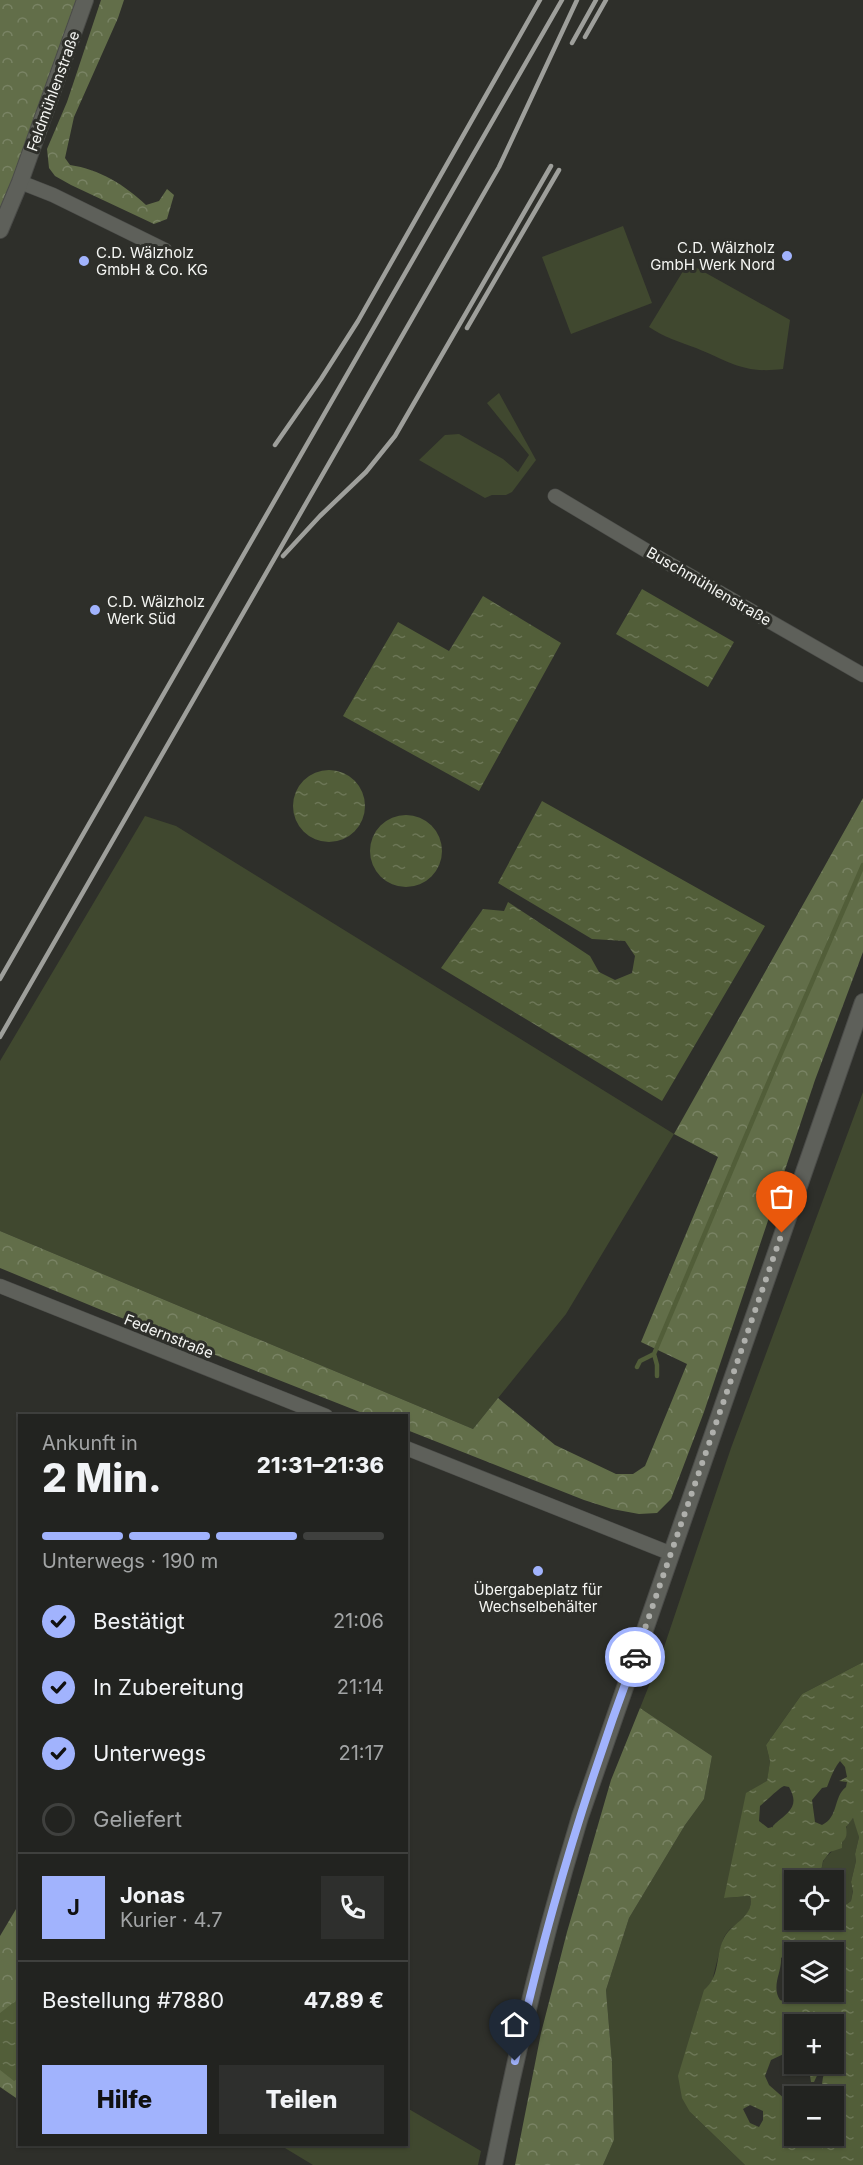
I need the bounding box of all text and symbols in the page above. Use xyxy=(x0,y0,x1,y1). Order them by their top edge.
street label: Feldmühlenstraße xyxy=(22,28,84,154)
place label: C.D. Wälzholz GmbH Werk Nord xyxy=(650,238,775,274)
place label: C.D. Wälzholz GmbH & Co. KG xyxy=(96,243,208,279)
marker: C.D. Wälzholz GmbH Werk Nord xyxy=(780,249,794,263)
marker: C.D. Wälzholz GmbH & Co. KG xyxy=(77,254,91,268)
street label: Buschmühlenstraße xyxy=(643,543,775,629)
place label: C.D. Wälzholz Werk Süd xyxy=(107,592,205,628)
marker: C.D. Wälzholz Werk Süd xyxy=(88,603,102,617)
pin xyxy=(756,1171,807,1233)
icon: bag xyxy=(765,1180,798,1213)
street label: Federnstraße xyxy=(122,1309,216,1363)
text: Ankunft in xyxy=(42,1431,138,1455)
text: 21:31–21:36 xyxy=(257,1452,384,1478)
text: 2 Min. xyxy=(42,1454,162,1501)
text: Unterwegs · 190 m xyxy=(42,1549,218,1573)
marker: Übergabeplatz für Wechselbehälter xyxy=(531,1564,545,1578)
place label: Übergabeplatz für Wechselbehälter xyxy=(474,1580,603,1616)
icon: check xyxy=(42,1605,75,1638)
text: Bestätigt xyxy=(93,1608,185,1634)
text: 21:06 xyxy=(333,1609,384,1633)
courier xyxy=(605,1627,665,1687)
icon: car xyxy=(619,1641,652,1674)
icon: check xyxy=(42,1671,75,1704)
text: In Zubereitung xyxy=(93,1674,244,1700)
text: 21:14 xyxy=(337,1675,384,1699)
icon: check xyxy=(42,1737,75,1770)
text: Unterwegs xyxy=(93,1740,206,1766)
text: 21:17 xyxy=(338,1741,384,1765)
text: Geliefert xyxy=(93,1806,182,1832)
map controls xyxy=(784,1870,844,2146)
button: locate xyxy=(784,1870,844,1930)
button: phone xyxy=(321,1876,384,1939)
text: Jonas xyxy=(120,1882,185,1908)
text: J xyxy=(67,1894,80,1920)
text: Kurier · 4.7 xyxy=(120,1908,223,1932)
button: layers xyxy=(784,1942,844,2002)
text: Bestellung #7880 xyxy=(42,1987,224,2013)
text: 47.89 € xyxy=(303,1987,384,2013)
pin xyxy=(489,1999,540,2061)
icon: home xyxy=(498,2008,531,2041)
button: + xyxy=(784,2014,844,2074)
button: Hilfe xyxy=(42,2065,207,2134)
button: Teilen xyxy=(219,2065,384,2134)
button: − xyxy=(784,2086,844,2146)

